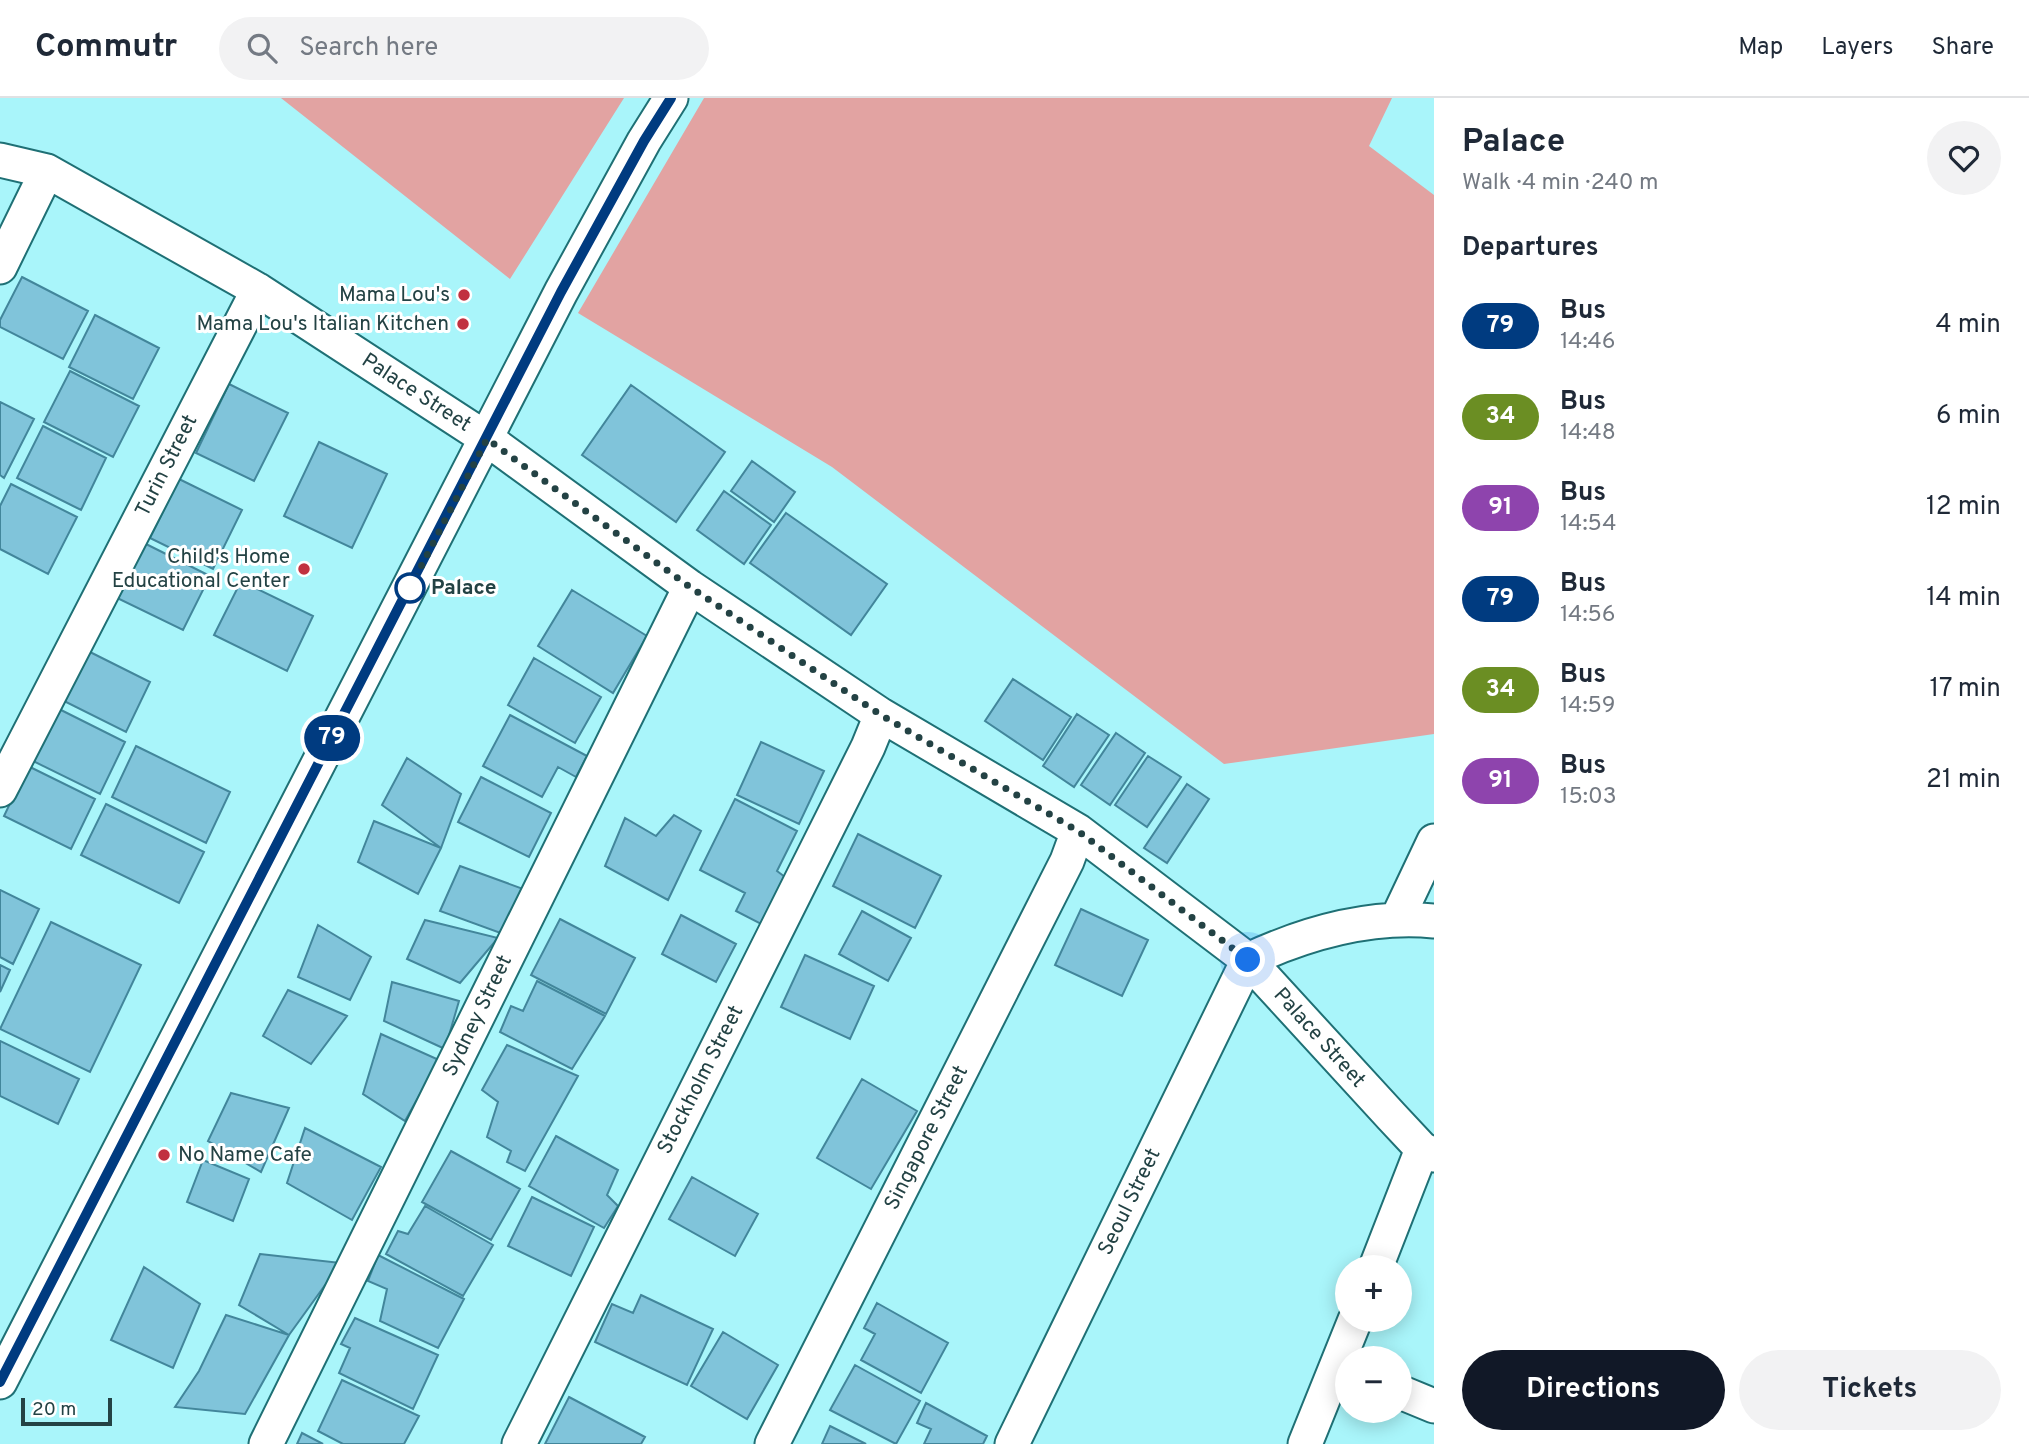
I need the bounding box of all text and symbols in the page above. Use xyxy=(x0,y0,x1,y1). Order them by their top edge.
search box xyxy=(219,17,709,80)
text: Commutr xyxy=(35,27,177,69)
icon: search xyxy=(243,29,281,67)
text: Search here xyxy=(299,32,438,65)
text: Map xyxy=(1738,33,1783,63)
text: Layers xyxy=(1821,33,1893,63)
text: Share xyxy=(1931,33,1994,63)
button: heart xyxy=(1927,121,2001,195)
text: Palace xyxy=(1462,122,1565,164)
text: Walk · 4 min · 240 m xyxy=(1462,169,1658,198)
text: Departures xyxy=(1462,232,1599,265)
place label: Mama Lou's xyxy=(339,282,450,309)
marker: Mama Lou's xyxy=(456,287,472,303)
text: Bus xyxy=(1560,295,1606,328)
text: 4 min xyxy=(1935,309,2001,342)
place label: Mama Lou's Italian Kitchen xyxy=(196,311,449,338)
text: 79 xyxy=(1487,311,1514,341)
marker: Mama Lou's Italian Kitchen xyxy=(455,316,471,332)
text: 14:46 xyxy=(1560,328,1616,357)
street label: Palace Street xyxy=(356,348,476,438)
text: Bus xyxy=(1560,386,1606,419)
text: 6 min xyxy=(1936,400,2001,433)
text: 34 xyxy=(1486,402,1515,432)
street label: Turin Street xyxy=(130,410,204,522)
text: 14:48 xyxy=(1560,419,1616,448)
text: Bus xyxy=(1560,477,1606,510)
text: 12 min xyxy=(1926,491,2001,524)
text: 91 xyxy=(1488,493,1513,523)
text: 14:54 xyxy=(1560,510,1617,539)
place label: Child's Home Educational Center xyxy=(112,544,290,595)
marker: Child's Home Educational Center xyxy=(296,561,312,577)
text: Bus xyxy=(1560,568,1606,601)
marker: Palace xyxy=(395,573,425,603)
place label: Palace xyxy=(431,575,497,602)
text: 14 min xyxy=(1926,582,2001,615)
text: 79 xyxy=(1487,584,1514,614)
text: 14:56 xyxy=(1560,601,1616,630)
text: Bus xyxy=(1560,659,1606,692)
text: 17 min xyxy=(1929,673,2001,706)
text: 34 xyxy=(1486,675,1515,705)
text: 14:59 xyxy=(1560,692,1615,721)
line badge: 79 xyxy=(300,715,364,761)
text: 79 xyxy=(318,723,346,753)
text: Bus xyxy=(1560,750,1606,783)
text: 21 min xyxy=(1926,764,2001,797)
text: 91 xyxy=(1488,766,1513,796)
text: 15:03 xyxy=(1560,783,1617,812)
your location xyxy=(1230,942,1265,977)
street label: Sydney Street xyxy=(437,951,519,1081)
street label: Palace Street xyxy=(1267,982,1371,1094)
street label: Stockholm Street xyxy=(652,1001,750,1159)
street label: Singapore Street xyxy=(879,1061,975,1215)
place label: No Name Cafe xyxy=(178,1142,312,1169)
street label: Seoul Street xyxy=(1093,1144,1167,1260)
marker: No Name Cafe xyxy=(156,1147,172,1163)
map controls xyxy=(1335,1255,1412,1423)
button: + xyxy=(1335,1255,1412,1332)
button: − xyxy=(1335,1346,1412,1423)
button: Directions xyxy=(1462,1350,1725,1430)
button: Tickets xyxy=(1739,1350,2001,1430)
scale bar xyxy=(21,1395,112,1427)
text: 20 m xyxy=(32,1398,76,1422)

